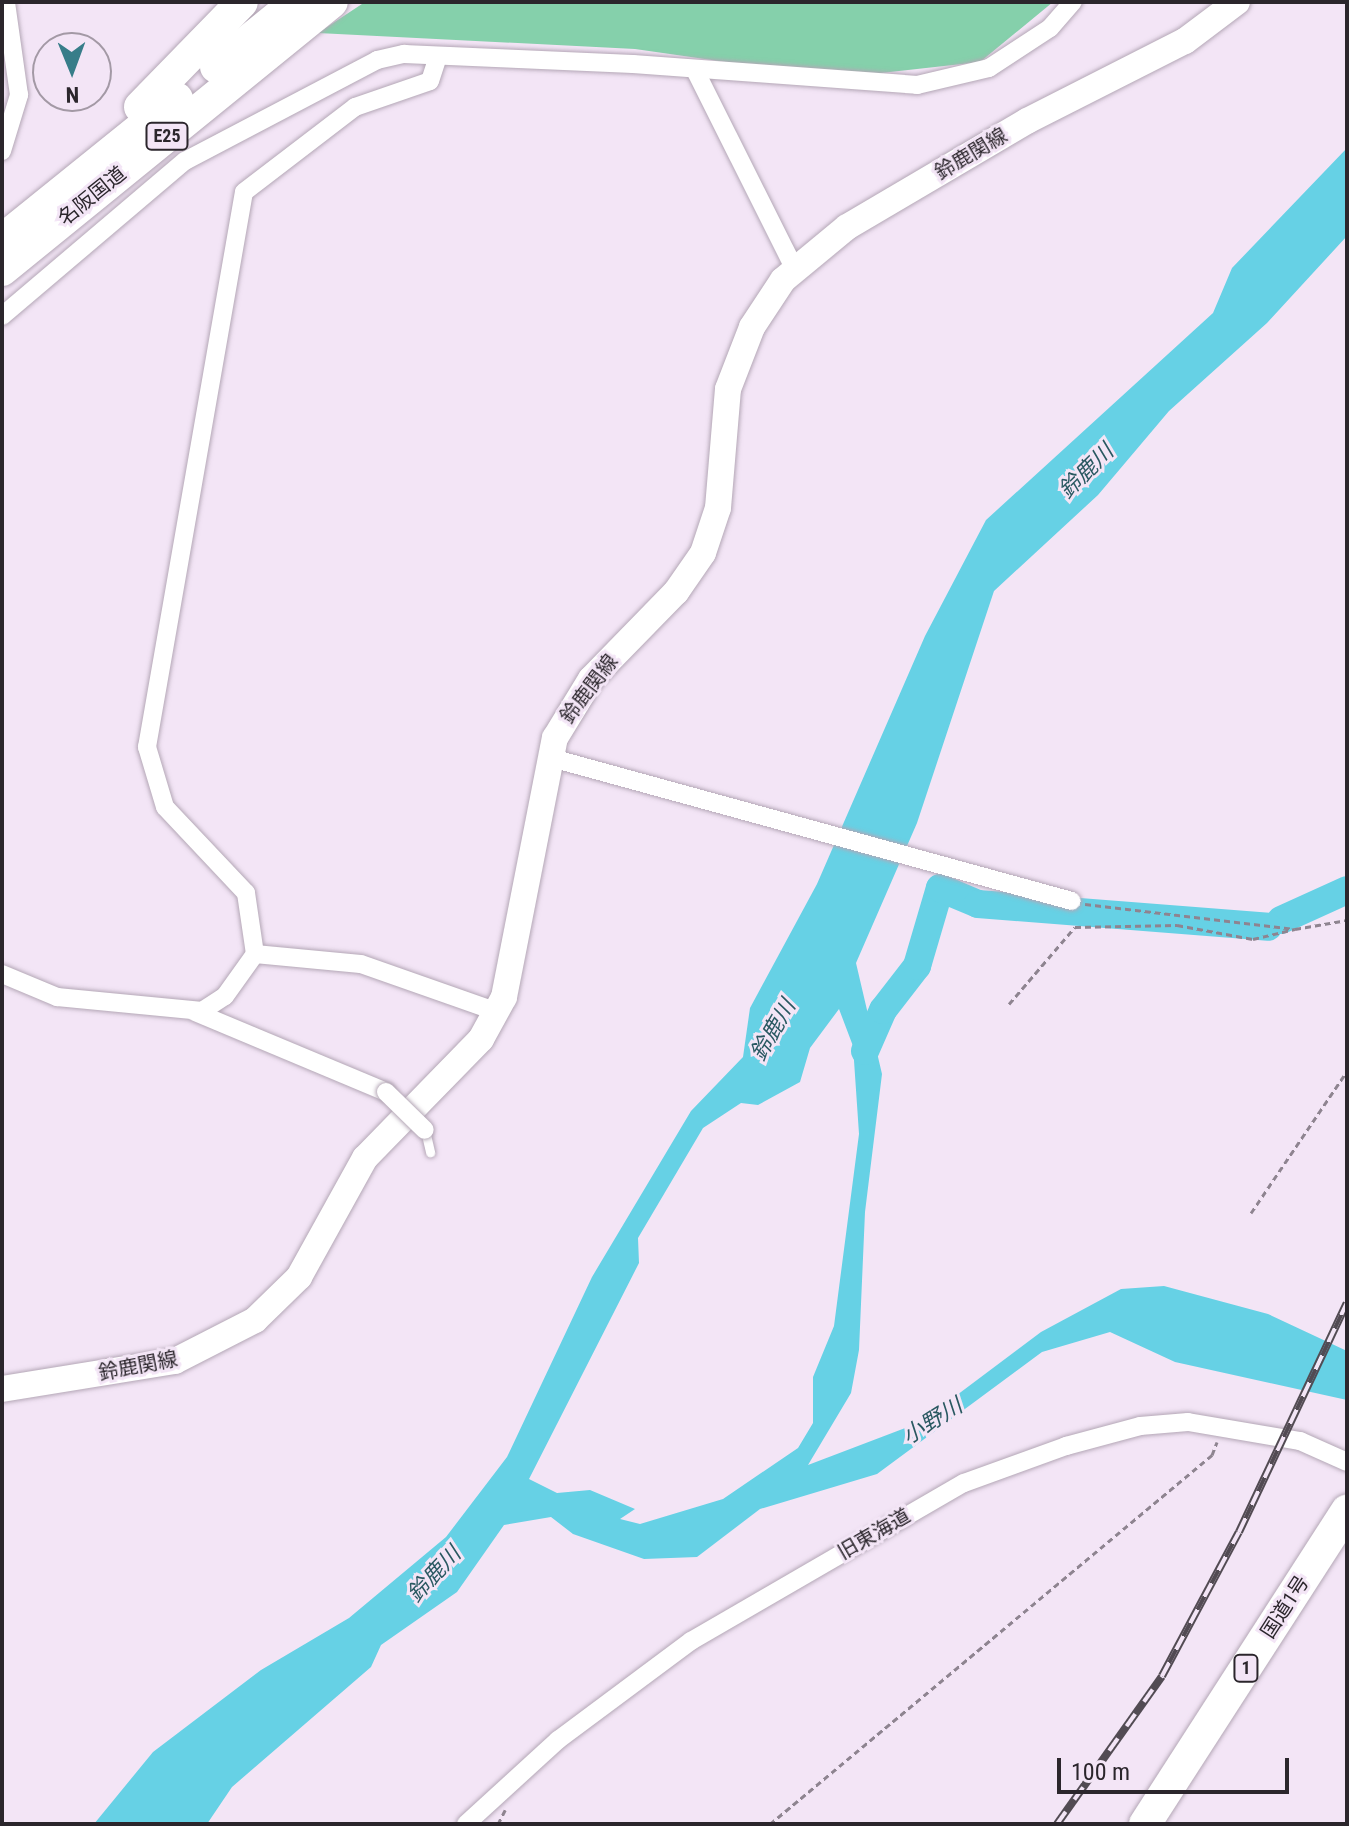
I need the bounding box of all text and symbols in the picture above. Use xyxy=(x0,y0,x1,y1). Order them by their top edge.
north arrow xyxy=(32,32,112,112)
text: N xyxy=(65,82,79,107)
road number: E25 xyxy=(145,122,189,150)
street label: 鈴鹿関線 xyxy=(931,123,1011,185)
street label: 名阪国道 xyxy=(53,162,131,230)
water label: 鈴鹿川 xyxy=(1053,438,1119,504)
street label: 鈴鹿関線 xyxy=(555,650,623,728)
water label: 鈴鹿川 xyxy=(745,995,801,1065)
street label: 鈴鹿関線 xyxy=(96,1347,180,1385)
water label: 小野川 xyxy=(897,1392,967,1450)
street label: 旧東海道 xyxy=(833,1504,915,1564)
water label: 鈴鹿川 xyxy=(402,1541,466,1607)
street label: 国道1号 xyxy=(1256,1571,1314,1643)
road number: 1 xyxy=(1232,1654,1260,1682)
scale bar xyxy=(1061,1742,1293,1792)
text: 100 m xyxy=(1071,1758,1130,1786)

